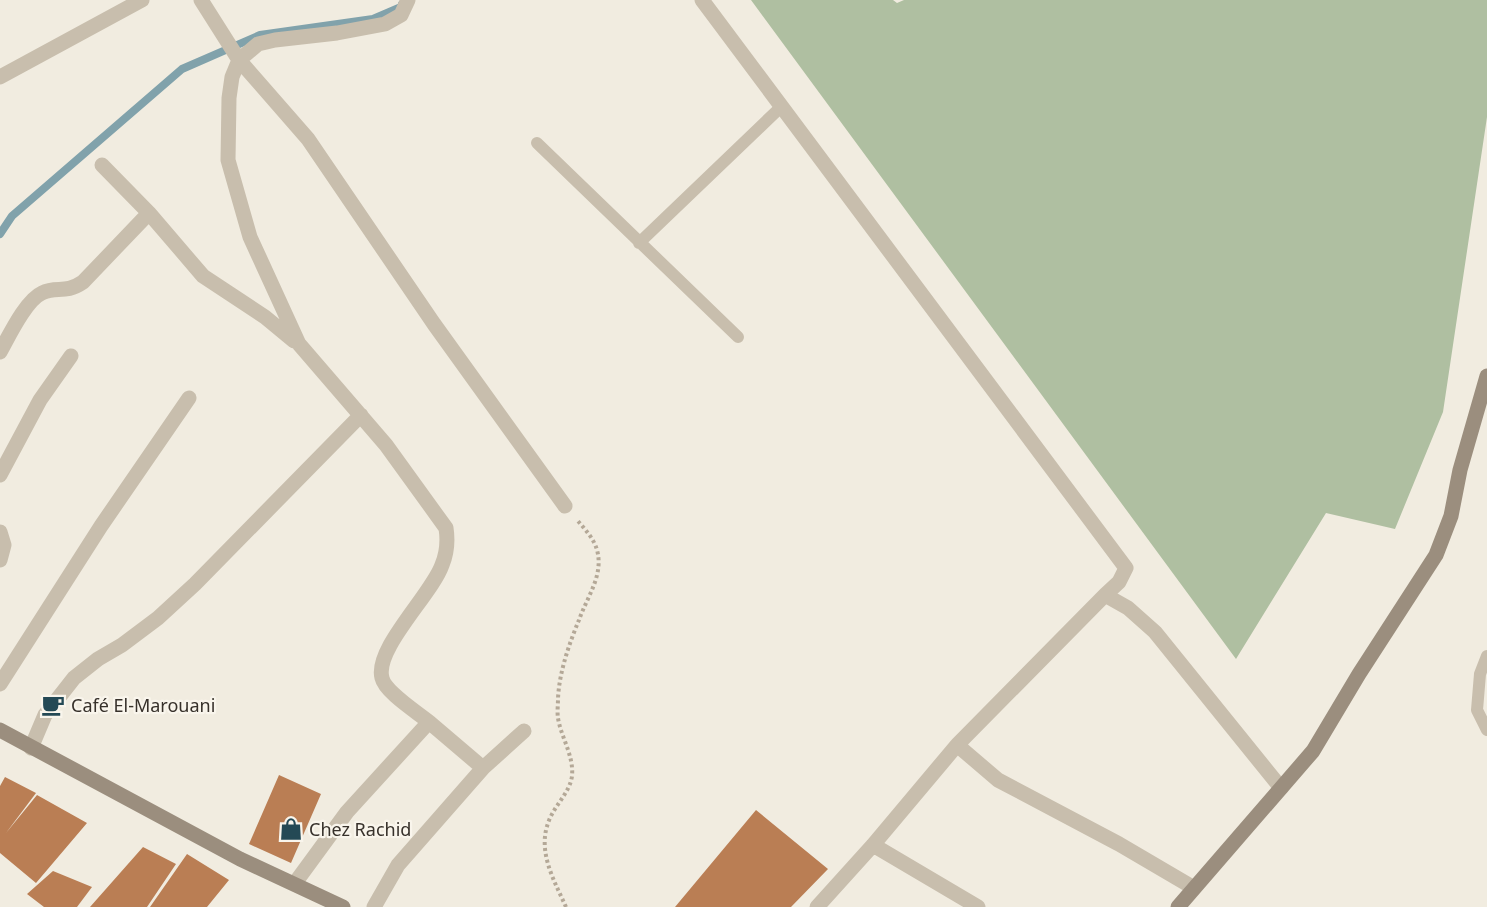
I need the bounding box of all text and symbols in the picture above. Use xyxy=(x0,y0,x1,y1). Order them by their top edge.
cafe icon: Café El-Marouani xyxy=(40,692,66,718)
place label: Café El-Marouani xyxy=(71,693,215,717)
shop icon: Chez Rachid xyxy=(278,816,304,842)
place label: Chez Rachid xyxy=(309,817,411,841)

